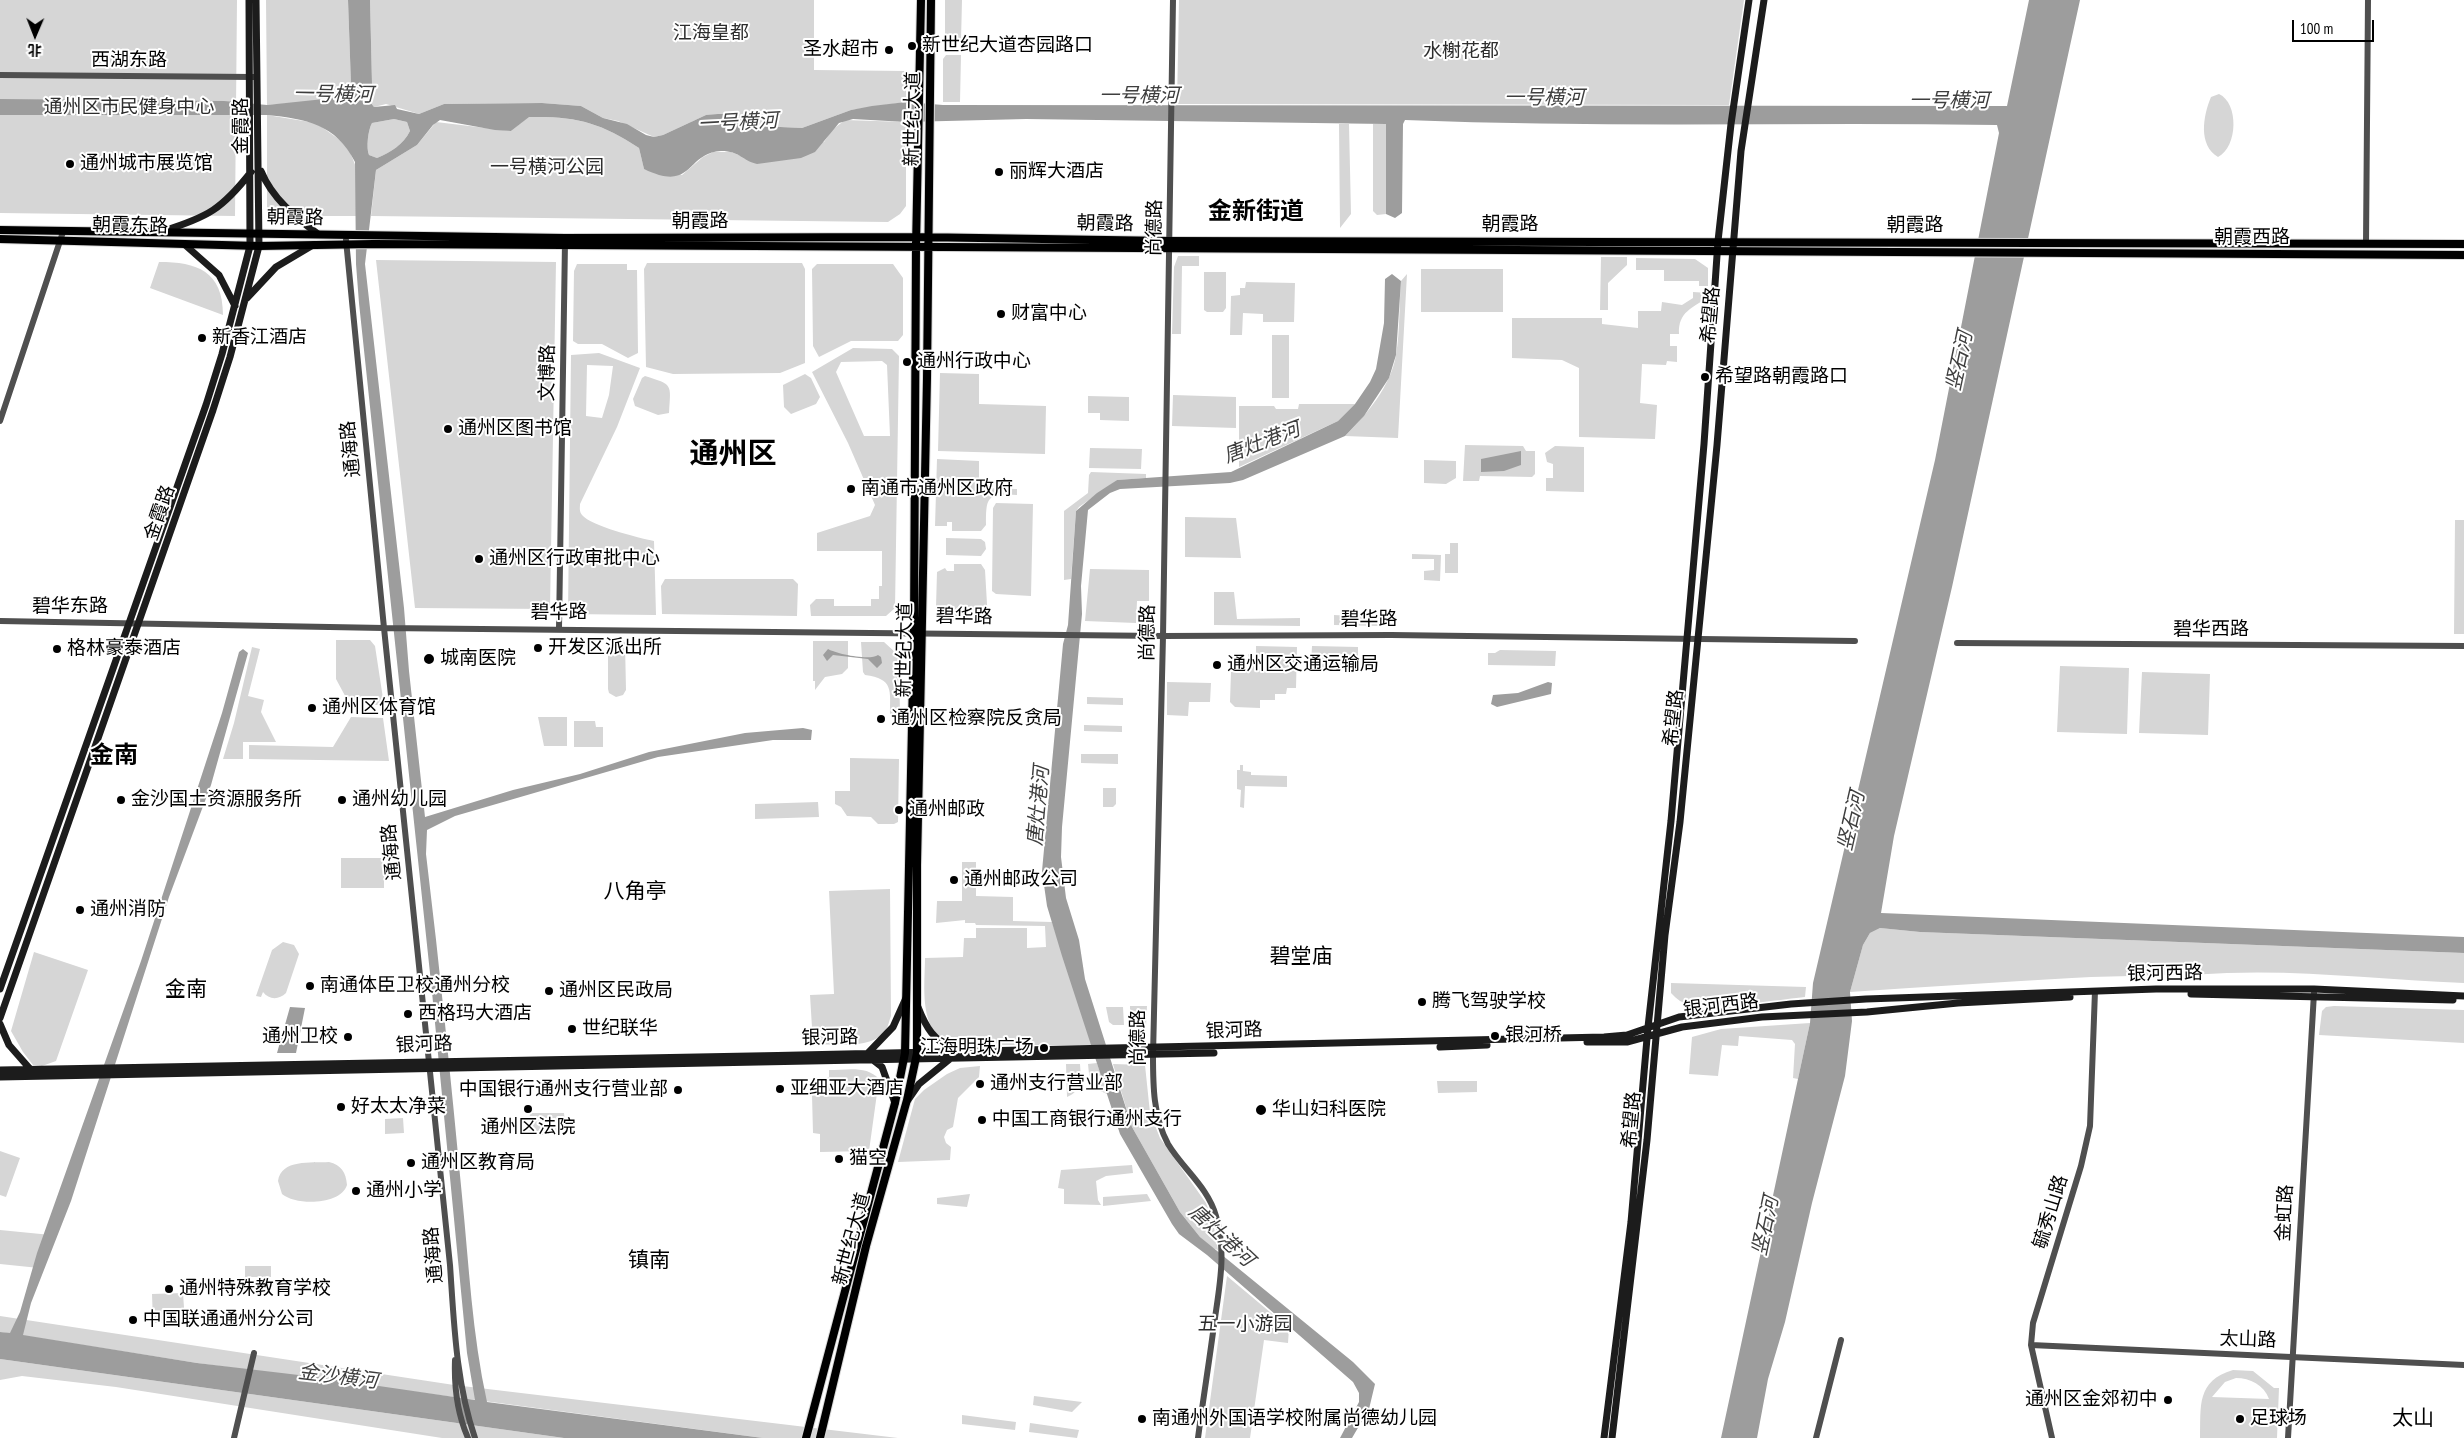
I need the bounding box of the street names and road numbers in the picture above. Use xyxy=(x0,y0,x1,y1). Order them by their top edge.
street label: 西湖东路 xyxy=(91,50,167,72)
street label: 新世纪大道 xyxy=(901,71,925,167)
street label: 金霞路 xyxy=(231,98,253,154)
street label: 尚德路 xyxy=(1143,199,1167,257)
street label: 朝霞路 xyxy=(266,206,324,230)
street label: 朝霞路 xyxy=(672,211,728,233)
street label: 朝霞路 xyxy=(1076,212,1134,236)
street label: 朝霞东路 xyxy=(92,214,168,238)
street label: 朝霞路 xyxy=(1482,214,1538,236)
street label: 朝霞路 xyxy=(1887,215,1943,237)
street label: 朝霞西路 xyxy=(2214,227,2290,249)
street label: 希望路 xyxy=(1697,286,1725,344)
street label: 文博路 xyxy=(536,344,560,402)
street label: 通海路 xyxy=(337,419,365,479)
street label: 金霞路 xyxy=(140,482,180,544)
street label: 碧华东路 xyxy=(32,596,108,618)
street label: 碧华路 xyxy=(531,602,587,624)
street label: 新世纪大道 xyxy=(893,602,917,698)
street label: 尚德路 xyxy=(1136,604,1160,662)
street label: 碧华路 xyxy=(935,605,993,629)
street label: 碧华路 xyxy=(1341,609,1397,631)
street label: 碧华西路 xyxy=(2173,619,2249,641)
street label: 希望路 xyxy=(1660,688,1688,748)
street label: 通海路 xyxy=(378,822,406,882)
street label: 银河西路 xyxy=(2127,962,2203,986)
street label: 银河西路 xyxy=(1682,990,1760,1022)
street label: 尚德路 xyxy=(1128,1010,1150,1066)
street label: 银河路 xyxy=(1205,1019,1263,1043)
street label: 银河路 xyxy=(801,1026,859,1050)
street label: 银河路 xyxy=(395,1033,453,1057)
street label: 希望路 xyxy=(1618,1091,1646,1149)
street label: 毓秀山路 xyxy=(2029,1172,2073,1252)
street label: 金虹路 xyxy=(2272,1184,2298,1242)
street label: 新世纪大道 xyxy=(829,1190,875,1288)
street label: 通海路 xyxy=(420,1226,448,1284)
street label: 太山路 xyxy=(2219,1328,2277,1352)

